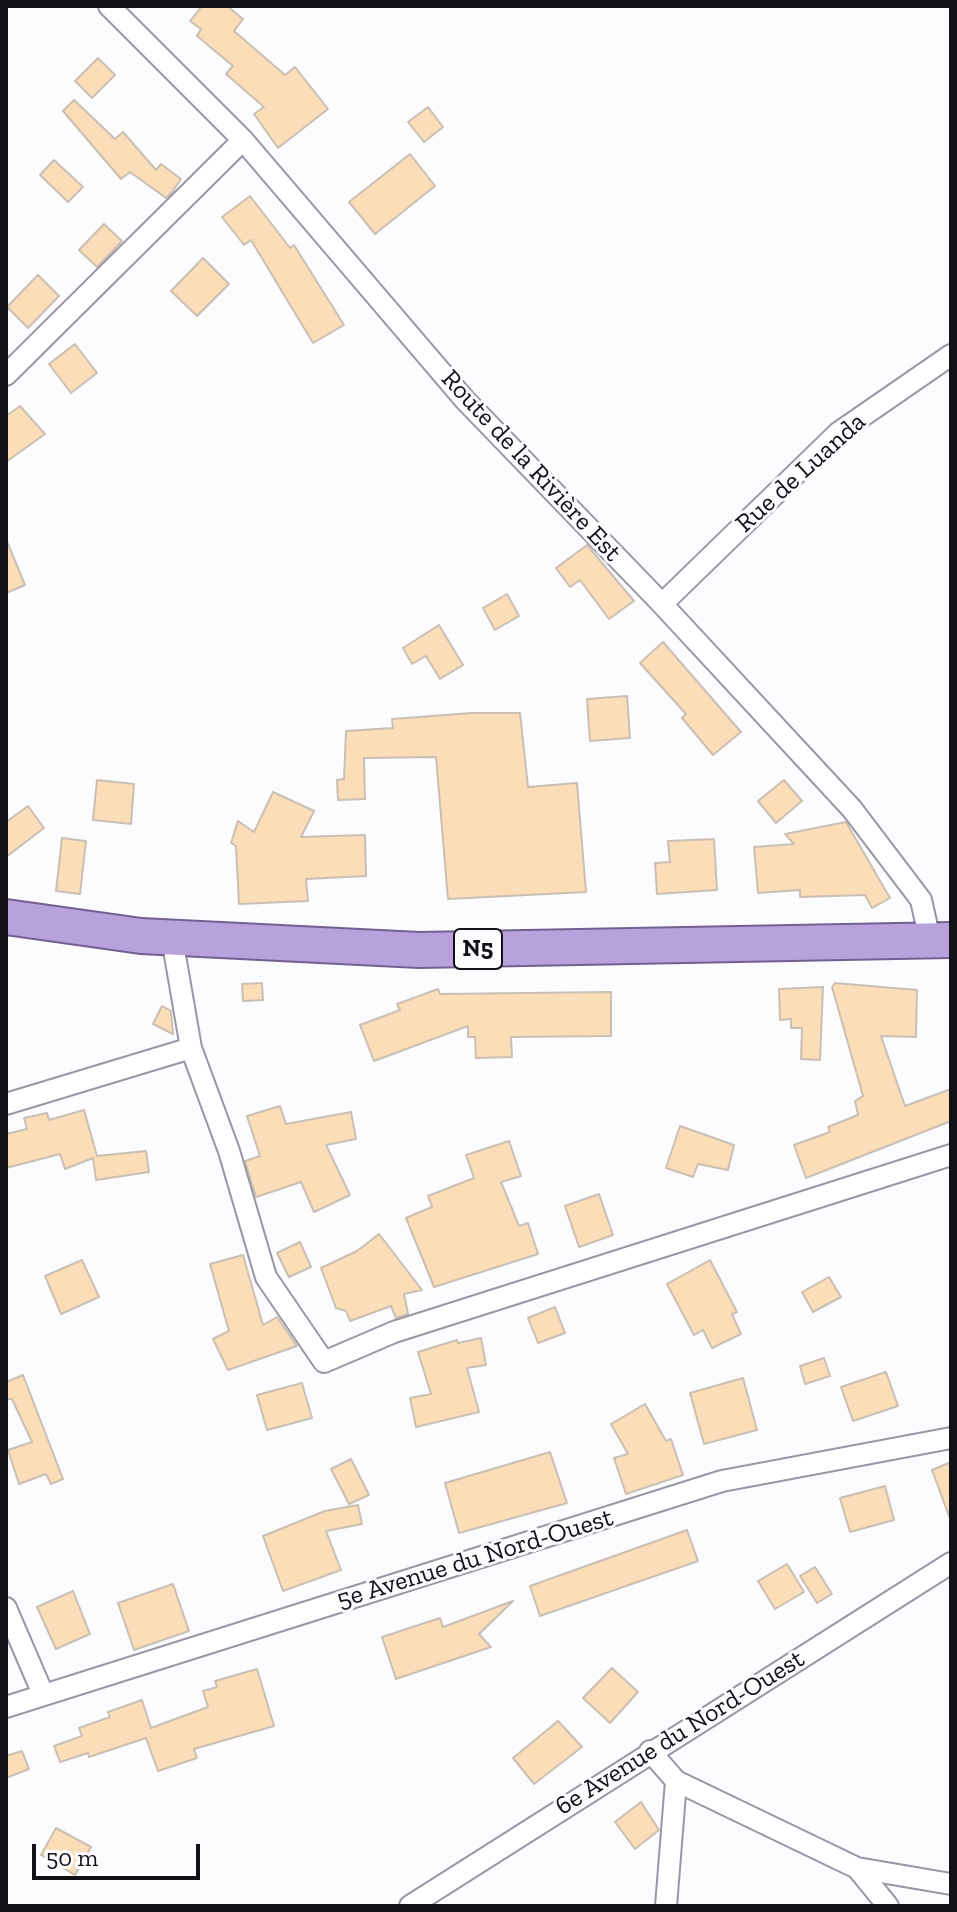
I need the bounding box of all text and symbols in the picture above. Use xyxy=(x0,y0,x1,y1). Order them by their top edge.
street label: Route de la Rivière Est xyxy=(434,364,628,568)
street label: Rue de Luanda xyxy=(730,407,872,539)
road number: N5 xyxy=(454,929,502,969)
street label: 5e Avenue du Nord-Ouest xyxy=(333,1502,617,1616)
street label: 6e Avenue du Nord-Ouest xyxy=(550,1644,810,1822)
scale bar xyxy=(36,1828,204,1878)
text: 50 m xyxy=(46,1843,98,1872)

